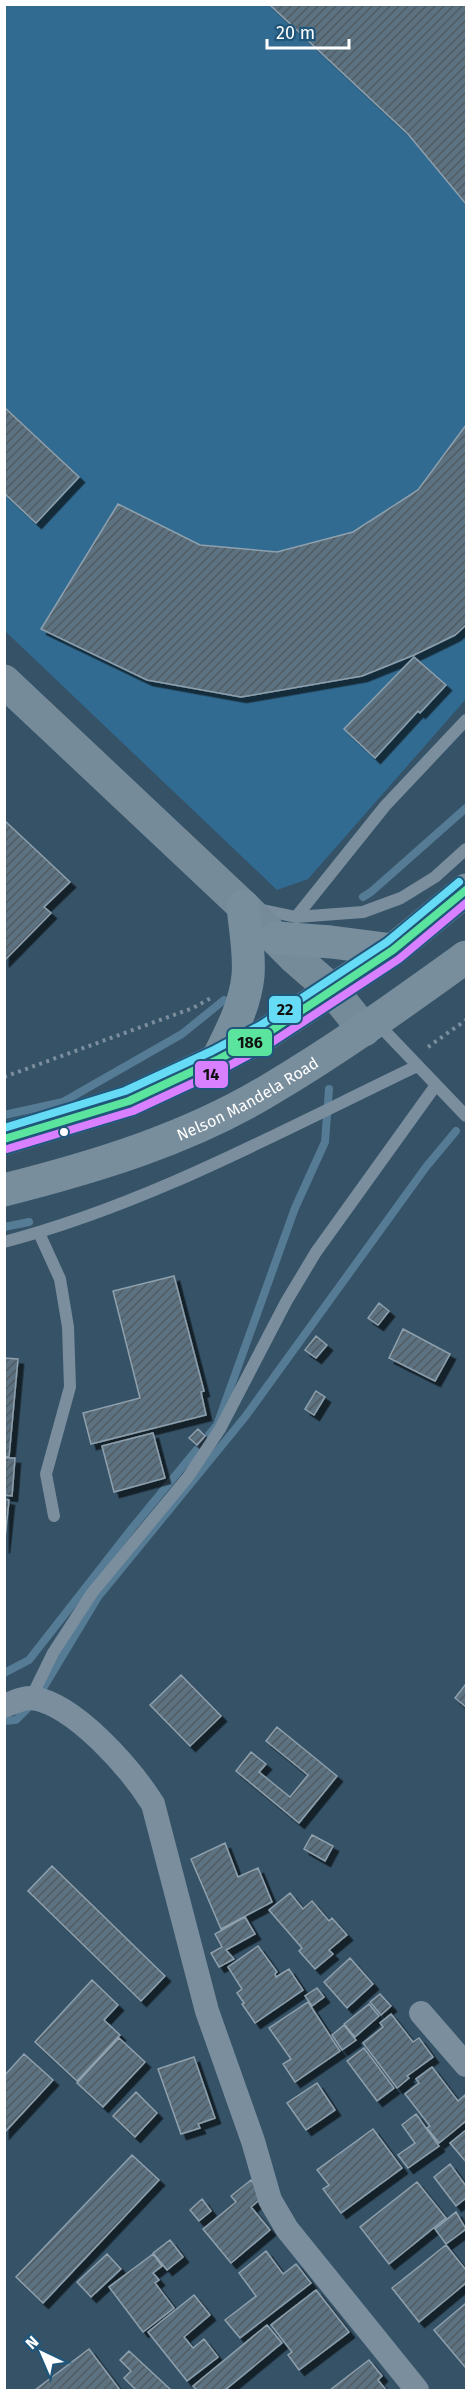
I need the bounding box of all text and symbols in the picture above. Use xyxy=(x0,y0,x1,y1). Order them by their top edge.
scale bar xyxy=(267,12,350,50)
text: 20 m xyxy=(276,22,315,44)
line badge: 22 xyxy=(268,995,302,1024)
text: 22 xyxy=(277,1000,293,1019)
line badge: 186 xyxy=(227,1028,273,1057)
text: 186 xyxy=(237,1033,263,1052)
street label: Nelson Mandela Road xyxy=(174,1053,322,1144)
line badge: 14 xyxy=(194,1060,229,1089)
text: 14 xyxy=(203,1065,219,1084)
unlabelled marker xyxy=(58,1126,70,1138)
north arrow xyxy=(12,2323,72,2383)
text: N xyxy=(22,2332,42,2353)

